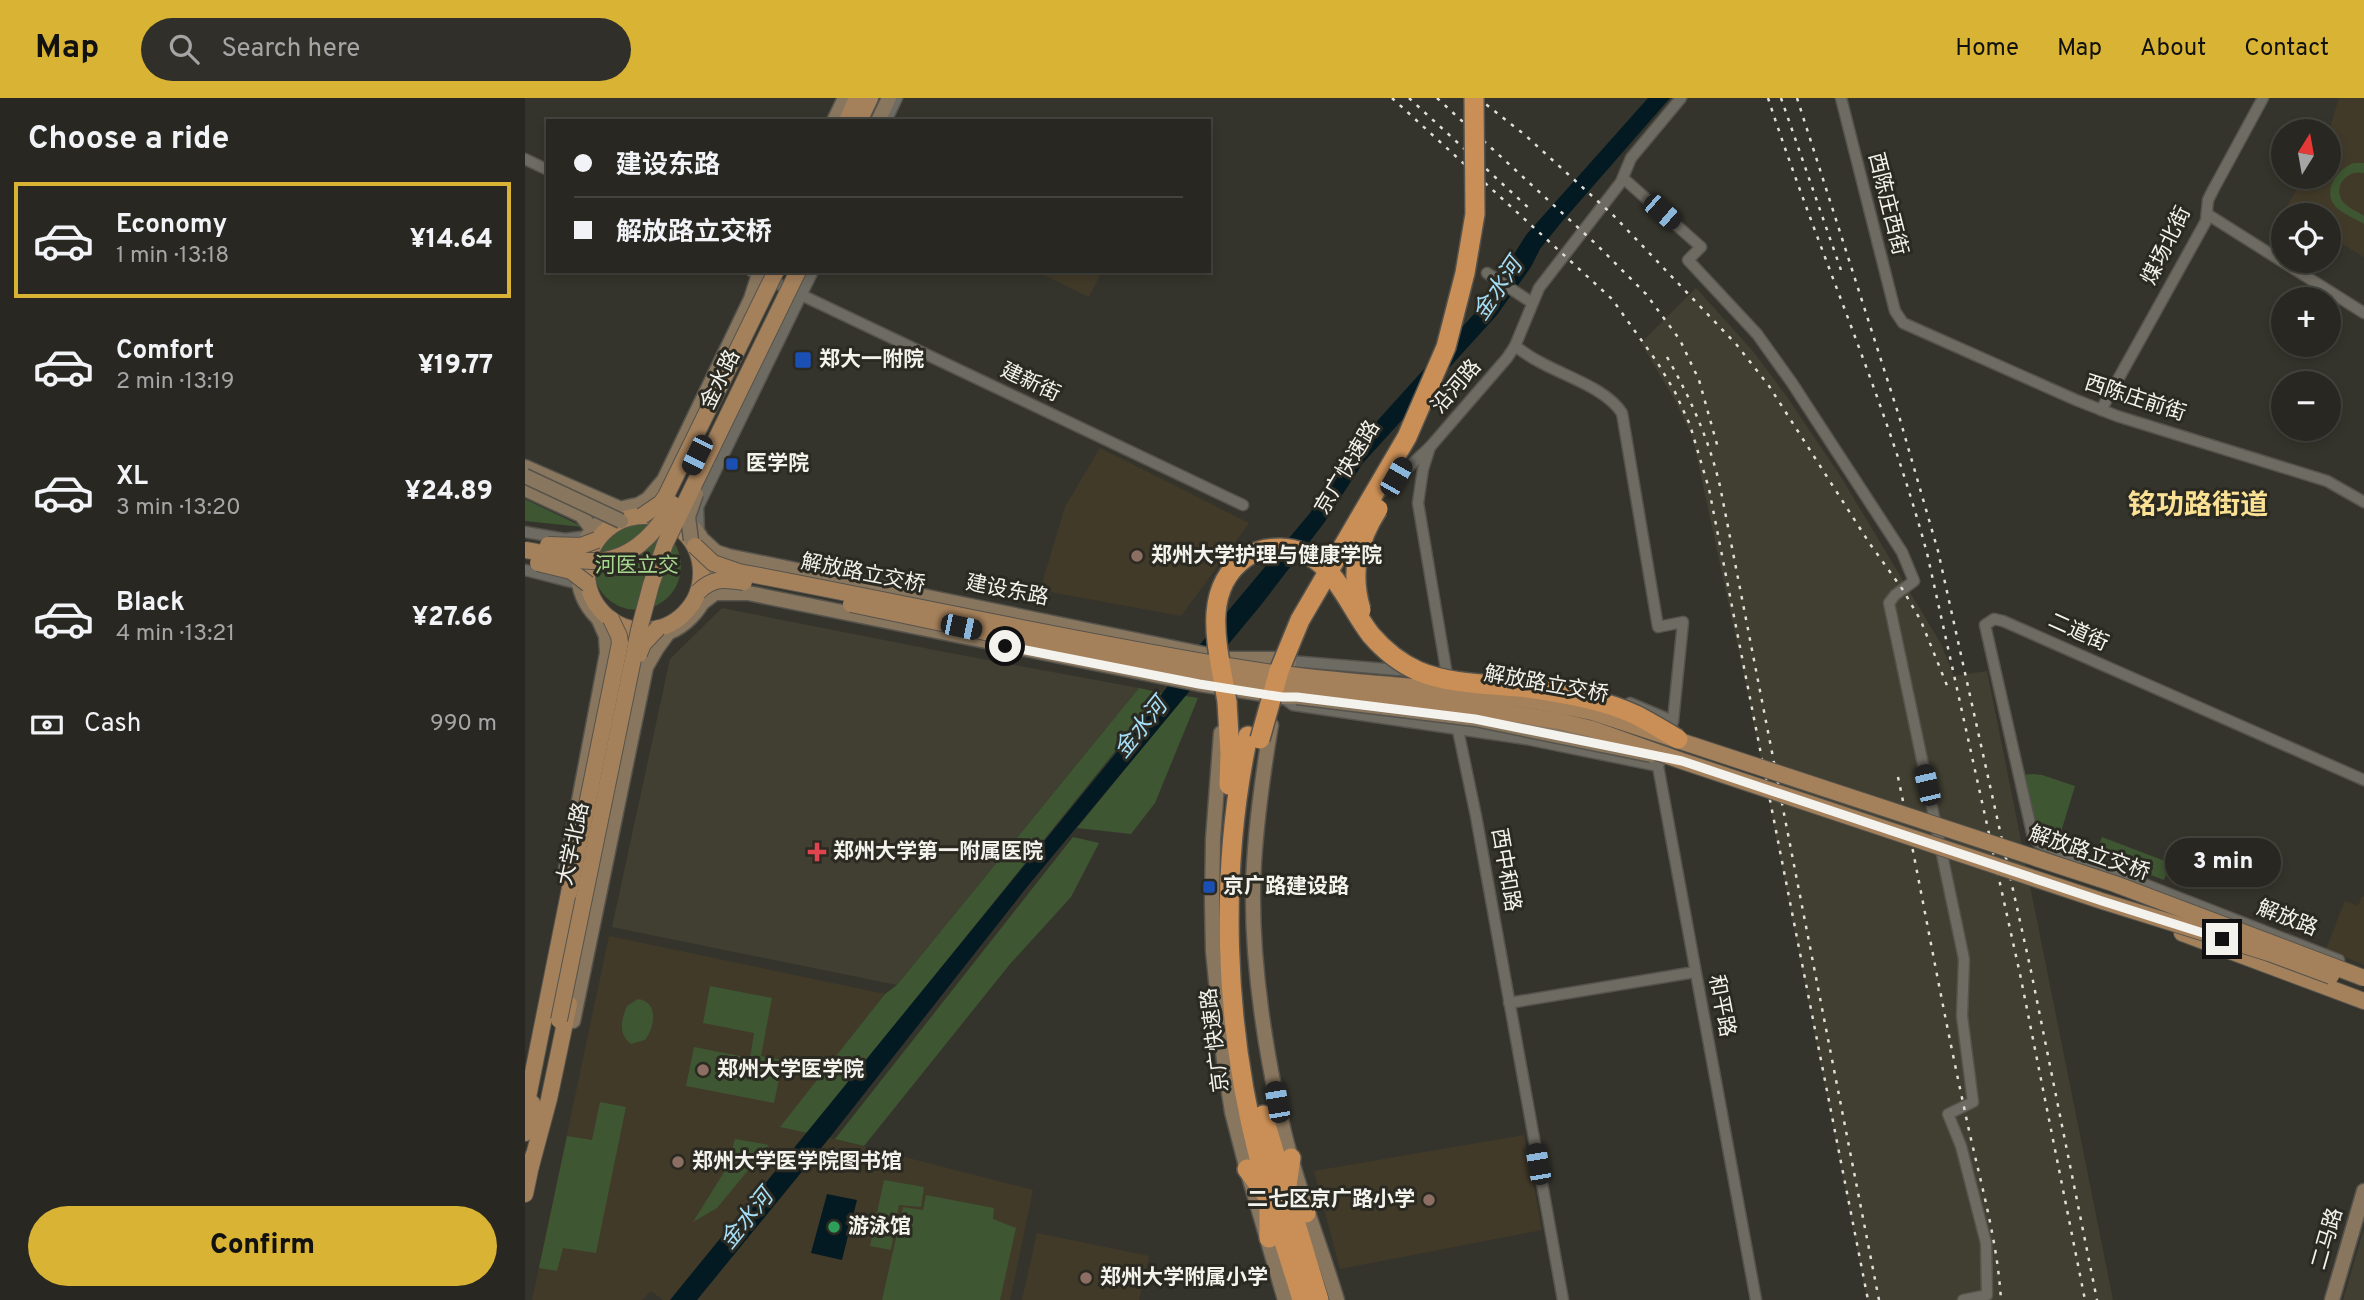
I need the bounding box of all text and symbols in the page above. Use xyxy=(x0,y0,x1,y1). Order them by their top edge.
search box xyxy=(141,18,631,81)
text: Map xyxy=(35,28,99,70)
icon: search xyxy=(165,30,203,68)
text: Search here xyxy=(221,33,360,66)
text: Home xyxy=(1955,34,2019,64)
text: Map xyxy=(2057,34,2102,64)
text: About xyxy=(2140,34,2206,64)
text: Contact xyxy=(2244,34,2329,64)
north arrow xyxy=(2271,119,2341,189)
map controls xyxy=(2271,119,2341,441)
text: Choose a ride xyxy=(28,120,229,160)
text: 建设东路 xyxy=(616,150,720,183)
street label: 西陈庄西街 xyxy=(1861,150,1913,258)
car xyxy=(1640,190,1685,234)
street label: 煤场北街 xyxy=(2136,202,2198,290)
button: locate xyxy=(2271,203,2341,273)
icon: car xyxy=(32,209,95,272)
text: Economy xyxy=(116,209,227,242)
text: 解放路立交桥 xyxy=(616,217,772,250)
text: ¥14.64 xyxy=(410,224,493,257)
text: 1 min · 13:18 xyxy=(116,242,229,271)
water label: 金水河 xyxy=(1468,250,1533,327)
button: + xyxy=(2271,287,2341,357)
icon: car xyxy=(32,335,95,398)
text: Comfort xyxy=(116,335,214,368)
street label: 金水路 xyxy=(695,346,747,414)
place label: 郑大一附院 xyxy=(819,347,924,374)
text: ¥19.77 xyxy=(418,350,493,383)
marker: 郑大一附院 xyxy=(793,350,813,370)
street label: 沿河路 xyxy=(1426,354,1488,420)
street label: 建新街 xyxy=(996,357,1064,409)
text: 2 min · 13:19 xyxy=(116,368,234,397)
street label: 西陈庄前街 xyxy=(2081,370,2189,428)
button: − xyxy=(2271,371,2341,441)
street label: 京广快速路 xyxy=(1309,416,1387,520)
car xyxy=(679,432,716,478)
place label: 医学院 xyxy=(746,451,809,478)
car xyxy=(1377,454,1416,500)
marker: 医学院 xyxy=(724,456,740,472)
icon: car xyxy=(32,461,95,524)
text: XL xyxy=(116,461,148,494)
text: ¥24.89 xyxy=(405,476,493,509)
district label: 铭功路街道 xyxy=(2128,489,2268,525)
text: 3 min · 13:20 xyxy=(116,494,241,523)
place label: 郑州大学护理与健康学院 xyxy=(1151,543,1382,570)
marker: 郑州大学护理与健康学院 xyxy=(1129,548,1145,564)
street label: 解放路立交桥 xyxy=(799,549,927,599)
park label: 河医立交 xyxy=(595,553,679,580)
street label: 建设东路 xyxy=(963,570,1051,612)
icon: car xyxy=(32,587,95,650)
text: Black xyxy=(116,587,185,620)
text: ¥27.66 xyxy=(412,602,493,635)
street label: 二道街 xyxy=(2044,608,2112,658)
car xyxy=(939,612,984,642)
text: 4 min · 13:21 xyxy=(116,620,235,649)
route start xyxy=(989,630,1021,662)
street label: 解放路立交桥 xyxy=(1482,661,1610,709)
water label: 金水河 xyxy=(1109,690,1177,765)
icon: cash xyxy=(28,706,66,744)
text: Cash xyxy=(84,708,141,741)
text: 990 m xyxy=(430,710,497,739)
car xyxy=(1913,762,1942,808)
street label: 大学北路 xyxy=(552,800,596,888)
street label: 解放路立交桥 xyxy=(2025,821,2153,887)
street label: 西中和路 xyxy=(1484,826,1526,914)
callout: 3 min xyxy=(2164,838,2280,886)
place label: 郑州大学第一附属医院 xyxy=(833,839,1043,866)
marker: 郑州大学第一附属医院 xyxy=(807,842,827,862)
text: 3 min xyxy=(2193,848,2253,877)
place label: 京广路建设路 xyxy=(1223,874,1349,901)
marker: 京广路建设路 xyxy=(1201,879,1217,895)
street label: 解放路 xyxy=(2253,895,2321,943)
route end xyxy=(2206,923,2238,955)
street label: 和平路 xyxy=(1702,973,1740,1039)
street label: 京广快速路 xyxy=(1196,986,1236,1094)
place label: 郑州大学医学院 xyxy=(717,1057,864,1084)
marker: 郑州大学医学院 xyxy=(695,1062,711,1078)
car xyxy=(1264,1079,1291,1125)
car xyxy=(1525,1141,1552,1187)
place label: 郑州大学医学院图书馆 xyxy=(692,1149,902,1176)
marker: 郑州大学医学院图书馆 xyxy=(670,1154,686,1170)
water label: 金水河 xyxy=(715,1181,783,1256)
place label: 二七区京广路小学 xyxy=(1247,1187,1415,1214)
marker: 二七区京广路小学 xyxy=(1421,1192,1437,1208)
street label: 二马路 xyxy=(2306,1205,2350,1273)
button: Confirm xyxy=(28,1206,497,1286)
place label: 游泳馆 xyxy=(848,1214,911,1241)
marker: 游泳馆 xyxy=(826,1219,842,1235)
place label: 郑州大学附属小学 xyxy=(1100,1265,1268,1292)
marker: 郑州大学附属小学 xyxy=(1078,1270,1094,1286)

